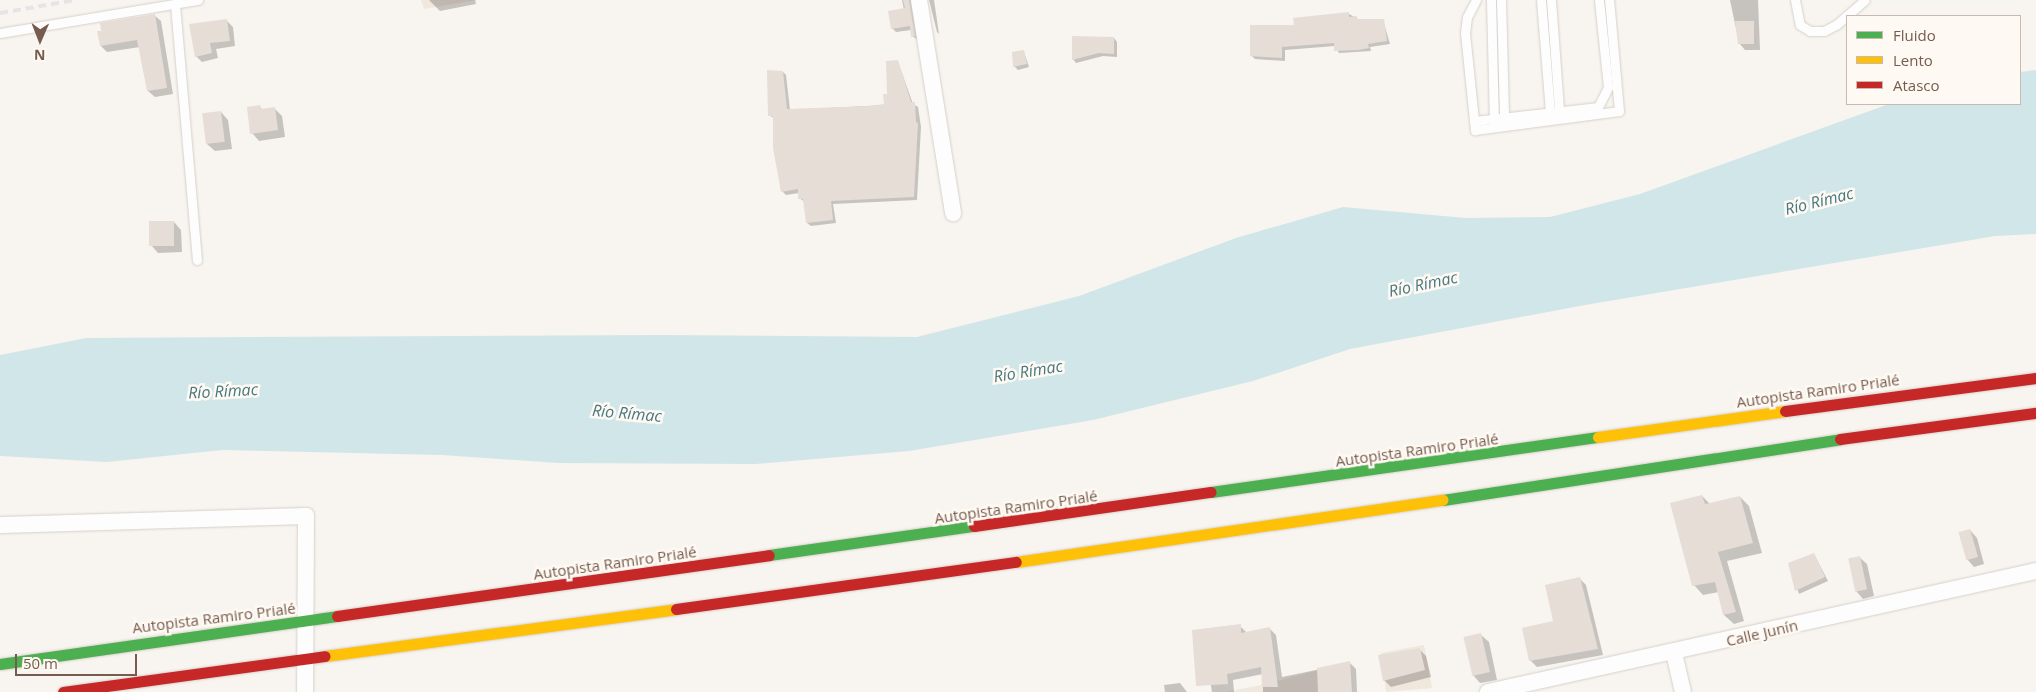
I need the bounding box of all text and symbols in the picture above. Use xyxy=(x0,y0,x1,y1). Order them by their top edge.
north arrow xyxy=(15,15,65,65)
legend xyxy=(1846,15,2021,105)
text: Fluido xyxy=(1893,25,1936,45)
text: N xyxy=(34,46,46,65)
text: Lento xyxy=(1893,50,1933,70)
text: Atasco xyxy=(1893,75,1940,95)
water label: Río Rímac xyxy=(1783,183,1855,219)
water label: Río Rímac xyxy=(1387,267,1459,301)
water label: Río Rímac xyxy=(992,356,1064,386)
street label: Autopista Ramiro Prialé xyxy=(1735,371,1901,411)
water label: Río Rímac xyxy=(188,380,258,402)
water label: Río Rímac xyxy=(591,400,663,426)
street label: Autopista Ramiro Prialé xyxy=(1334,430,1500,470)
street label: Autopista Ramiro Prialé xyxy=(933,487,1099,527)
street label: Autopista Ramiro Prialé xyxy=(532,543,698,583)
street label: Autopista Ramiro Prialé xyxy=(131,599,297,637)
street label: Calle Junín xyxy=(1724,616,1800,650)
scale bar xyxy=(18,644,140,676)
text: 50 m xyxy=(23,653,58,673)

